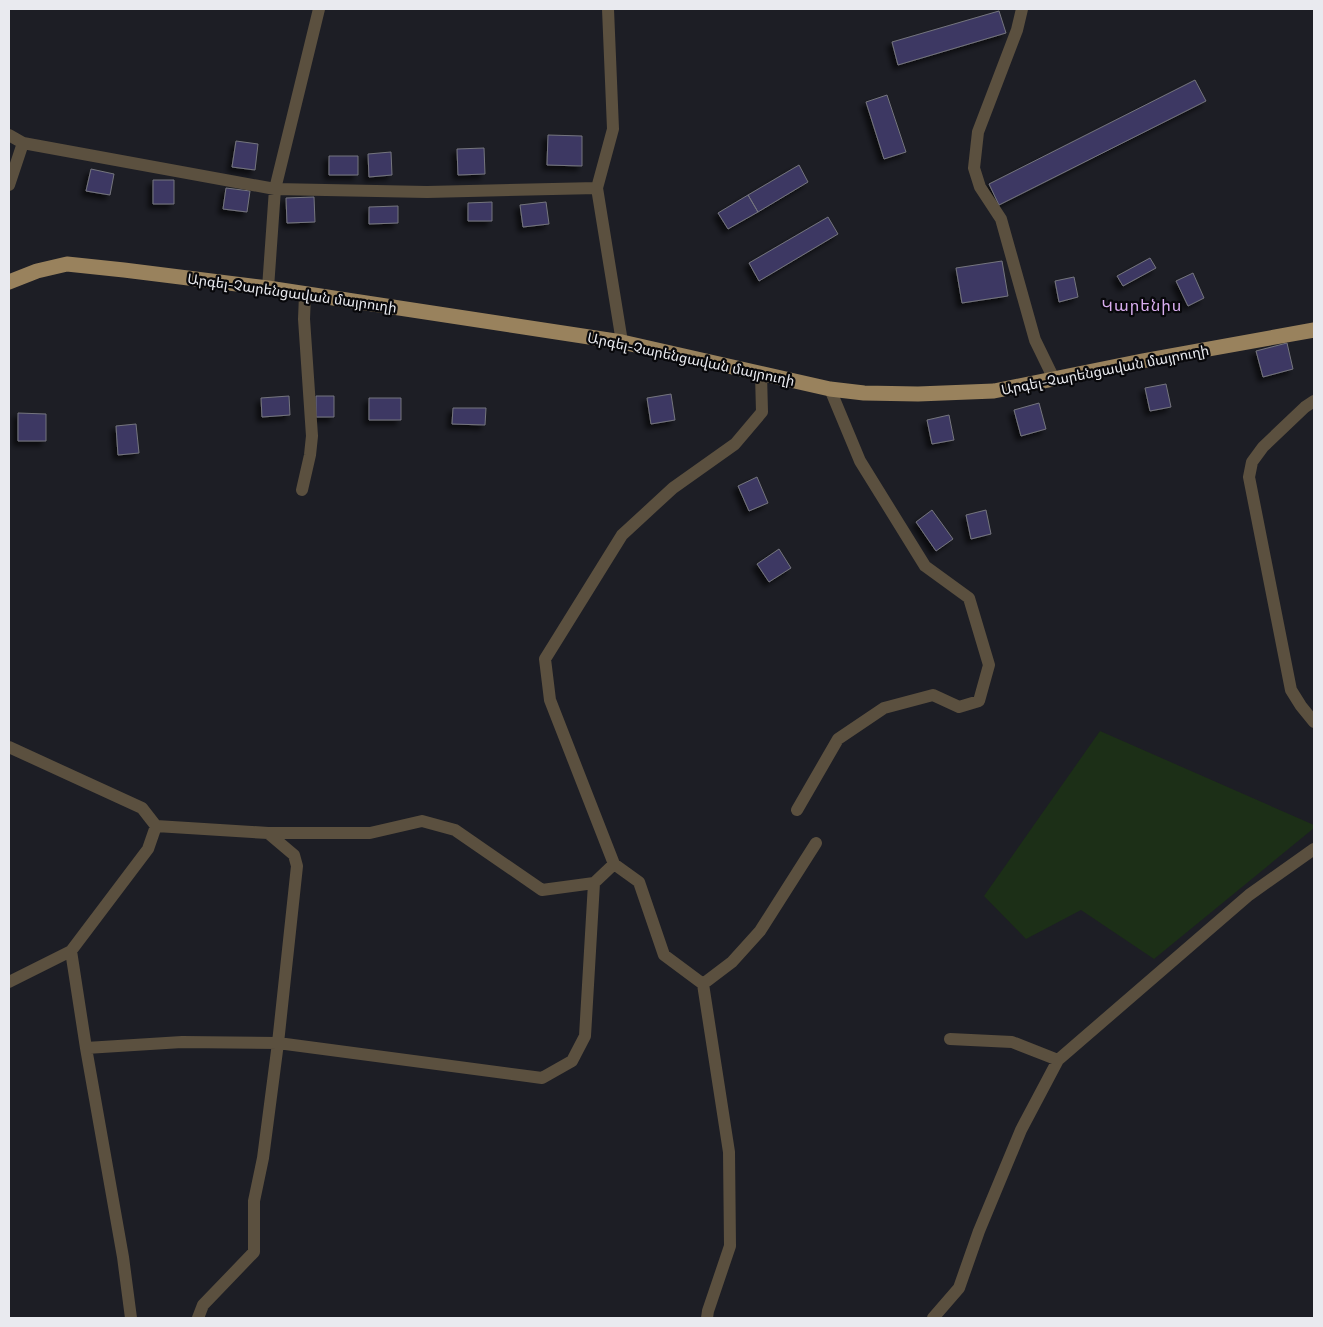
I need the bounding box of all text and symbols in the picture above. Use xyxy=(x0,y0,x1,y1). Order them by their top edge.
street label: Արգել-Չարենցավան մայրուղի xyxy=(186,270,398,316)
district label: Կարենիս xyxy=(1102,296,1182,315)
street label: Արգել-Չարենցավան մայրուղի xyxy=(586,329,796,389)
street label: Արգել-Չարենցավան մայրուղի xyxy=(1000,342,1210,398)

